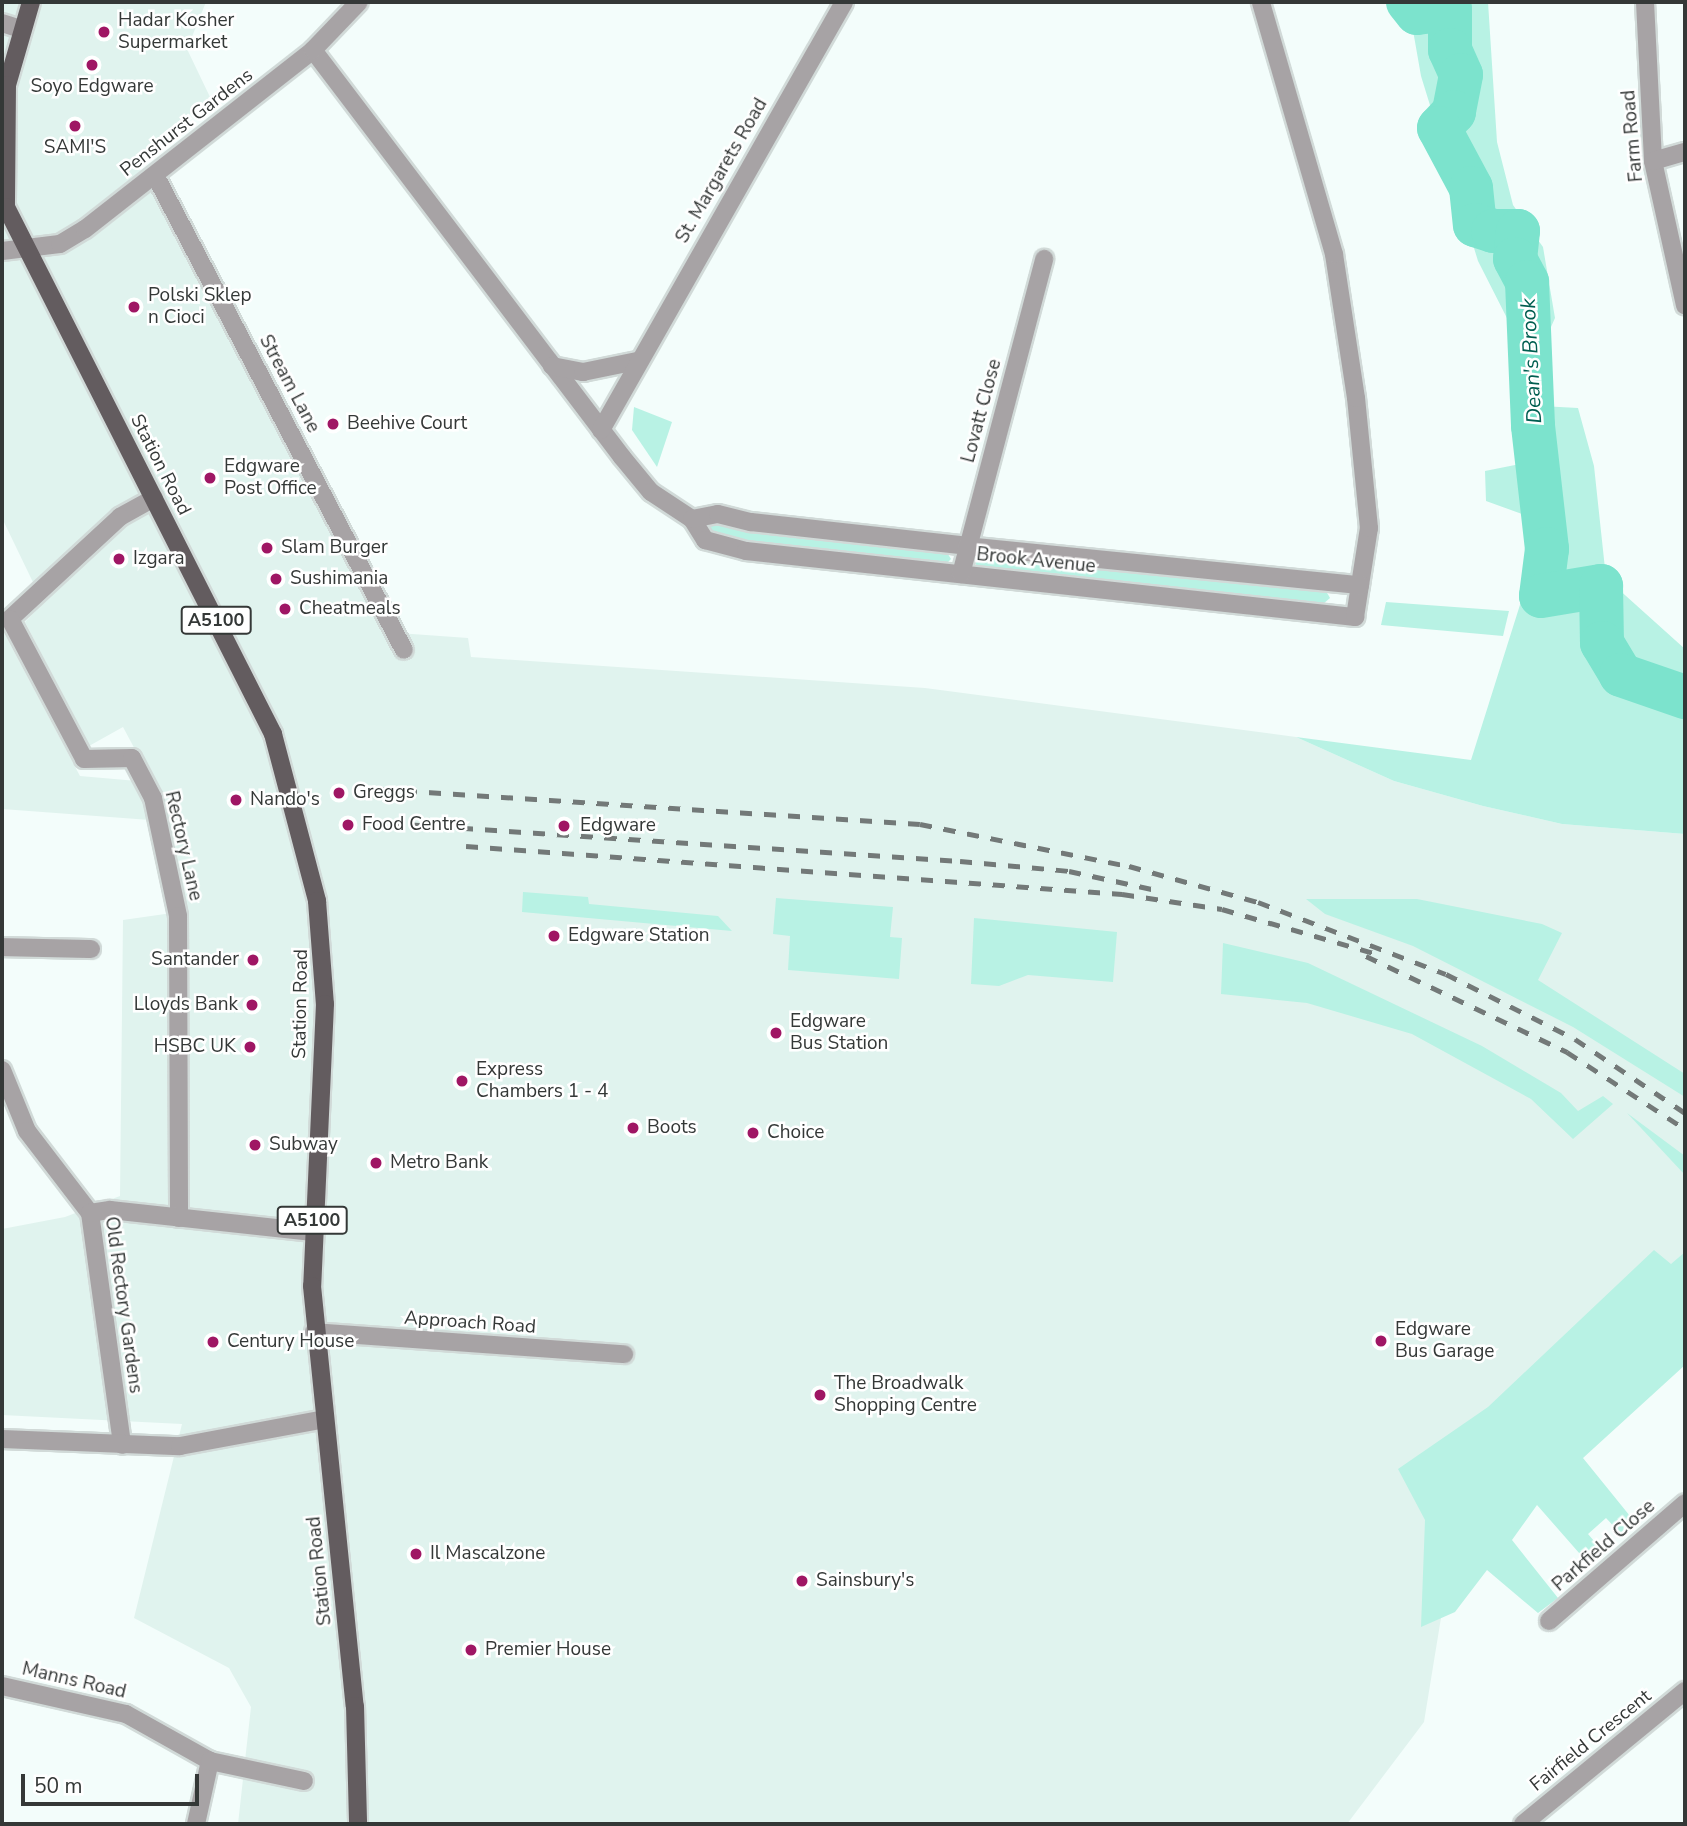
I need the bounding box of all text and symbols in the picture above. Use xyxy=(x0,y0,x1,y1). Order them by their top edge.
place label: Hadar Kosher Supermarket xyxy=(118,10,234,54)
marker: Hadar Kosher Supermarket xyxy=(96,24,112,40)
marker: Soyo Edgware xyxy=(84,57,100,73)
street label: Penshurst Gardens xyxy=(116,64,258,182)
place label: Soyo Edgware xyxy=(30,76,154,98)
street label: Farm Road xyxy=(1618,89,1648,183)
street label: St. Margarets Road xyxy=(671,94,773,248)
marker: SAMI'S xyxy=(67,118,83,134)
place label: SAMI'S xyxy=(44,137,106,159)
place label: Polski Sklep n Cioci xyxy=(148,285,252,329)
water label: Dean's Brook xyxy=(1515,298,1547,424)
marker: Polski Sklep n Cioci xyxy=(126,299,142,315)
street label: Stream Lane xyxy=(254,331,324,437)
street label: Lovatt Close xyxy=(957,357,1007,465)
street label: Station Road xyxy=(125,411,195,519)
place label: Beehive Court xyxy=(347,413,467,435)
marker: Beehive Court xyxy=(325,416,341,432)
place label: Edgware Post Office xyxy=(224,456,317,500)
marker: Edgware Post Office xyxy=(202,470,218,486)
place label: Slam Burger xyxy=(281,537,388,559)
marker: Slam Burger xyxy=(259,540,275,556)
street label: Brook Avenue xyxy=(975,543,1097,579)
place label: Izgara xyxy=(133,548,184,570)
marker: Izgara xyxy=(111,551,127,567)
place label: Sushimania xyxy=(290,568,388,590)
marker: Sushimania xyxy=(268,571,284,587)
place label: Cheatmeals xyxy=(299,598,401,620)
marker: Cheatmeals xyxy=(277,601,293,617)
road number: A5100 xyxy=(179,606,253,634)
place label: Greggs xyxy=(353,782,415,804)
marker: Greggs xyxy=(331,785,347,801)
street label: Rectory Lane xyxy=(159,789,207,903)
place label: Nando's xyxy=(250,789,320,811)
marker: Nando's xyxy=(228,792,244,808)
place label: Food Centre xyxy=(362,814,466,836)
place label: Edgware xyxy=(580,815,656,837)
marker: Edgware xyxy=(554,816,574,836)
marker: Food Centre xyxy=(340,817,356,833)
place label: Edgware Station xyxy=(568,925,710,947)
marker: Edgware Station xyxy=(546,928,562,944)
place label: Santander xyxy=(151,949,239,971)
street label: Station Road xyxy=(289,949,313,1059)
marker: Santander xyxy=(245,952,261,968)
place label: Lloyds Bank xyxy=(134,994,238,1016)
marker: Lloyds Bank xyxy=(244,997,260,1013)
place label: Edgware Bus Station xyxy=(790,1011,888,1055)
marker: Edgware Bus Station xyxy=(768,1025,784,1041)
place label: HSBC UK xyxy=(154,1036,236,1058)
marker: HSBC UK xyxy=(242,1039,258,1055)
place label: Express Chambers 1 - 4 xyxy=(476,1059,608,1103)
marker: Express Chambers 1 - 4 xyxy=(454,1073,470,1089)
place label: Boots xyxy=(647,1117,697,1139)
marker: Boots xyxy=(625,1120,641,1136)
place label: Choice xyxy=(767,1122,824,1144)
marker: Choice xyxy=(745,1125,761,1141)
place label: Subway xyxy=(269,1134,338,1156)
marker: Subway xyxy=(247,1137,263,1153)
place label: Metro Bank xyxy=(390,1152,488,1174)
marker: Metro Bank xyxy=(368,1155,384,1171)
road number: A5100 xyxy=(275,1205,349,1234)
street label: Old Rectory Gardens xyxy=(99,1215,147,1395)
street label: Approach Road xyxy=(403,1307,537,1339)
place label: Edgware Bus Garage xyxy=(1395,1319,1494,1363)
place label: Century House xyxy=(227,1331,354,1353)
marker: Edgware Bus Garage xyxy=(1373,1333,1389,1349)
marker: Century House xyxy=(205,1334,221,1350)
place label: The Broadwalk Shopping Centre xyxy=(834,1373,977,1417)
marker: The Broadwalk Shopping Centre xyxy=(812,1387,828,1403)
street label: Parkfield Close xyxy=(1548,1495,1660,1597)
street label: Station Road xyxy=(303,1515,337,1627)
place label: Il Mascalzone xyxy=(430,1543,545,1565)
marker: Il Mascalzone xyxy=(408,1546,424,1562)
place label: Sainsbury's xyxy=(816,1570,914,1592)
marker: Sainsbury's xyxy=(794,1573,810,1589)
place label: Premier House xyxy=(485,1639,611,1661)
marker: Premier House xyxy=(463,1642,479,1658)
street label: Manns Road xyxy=(20,1658,128,1704)
street label: Fairfield Crescent xyxy=(1526,1685,1656,1797)
scale bar xyxy=(24,1759,203,1803)
text: 50 m xyxy=(34,1772,83,1800)

